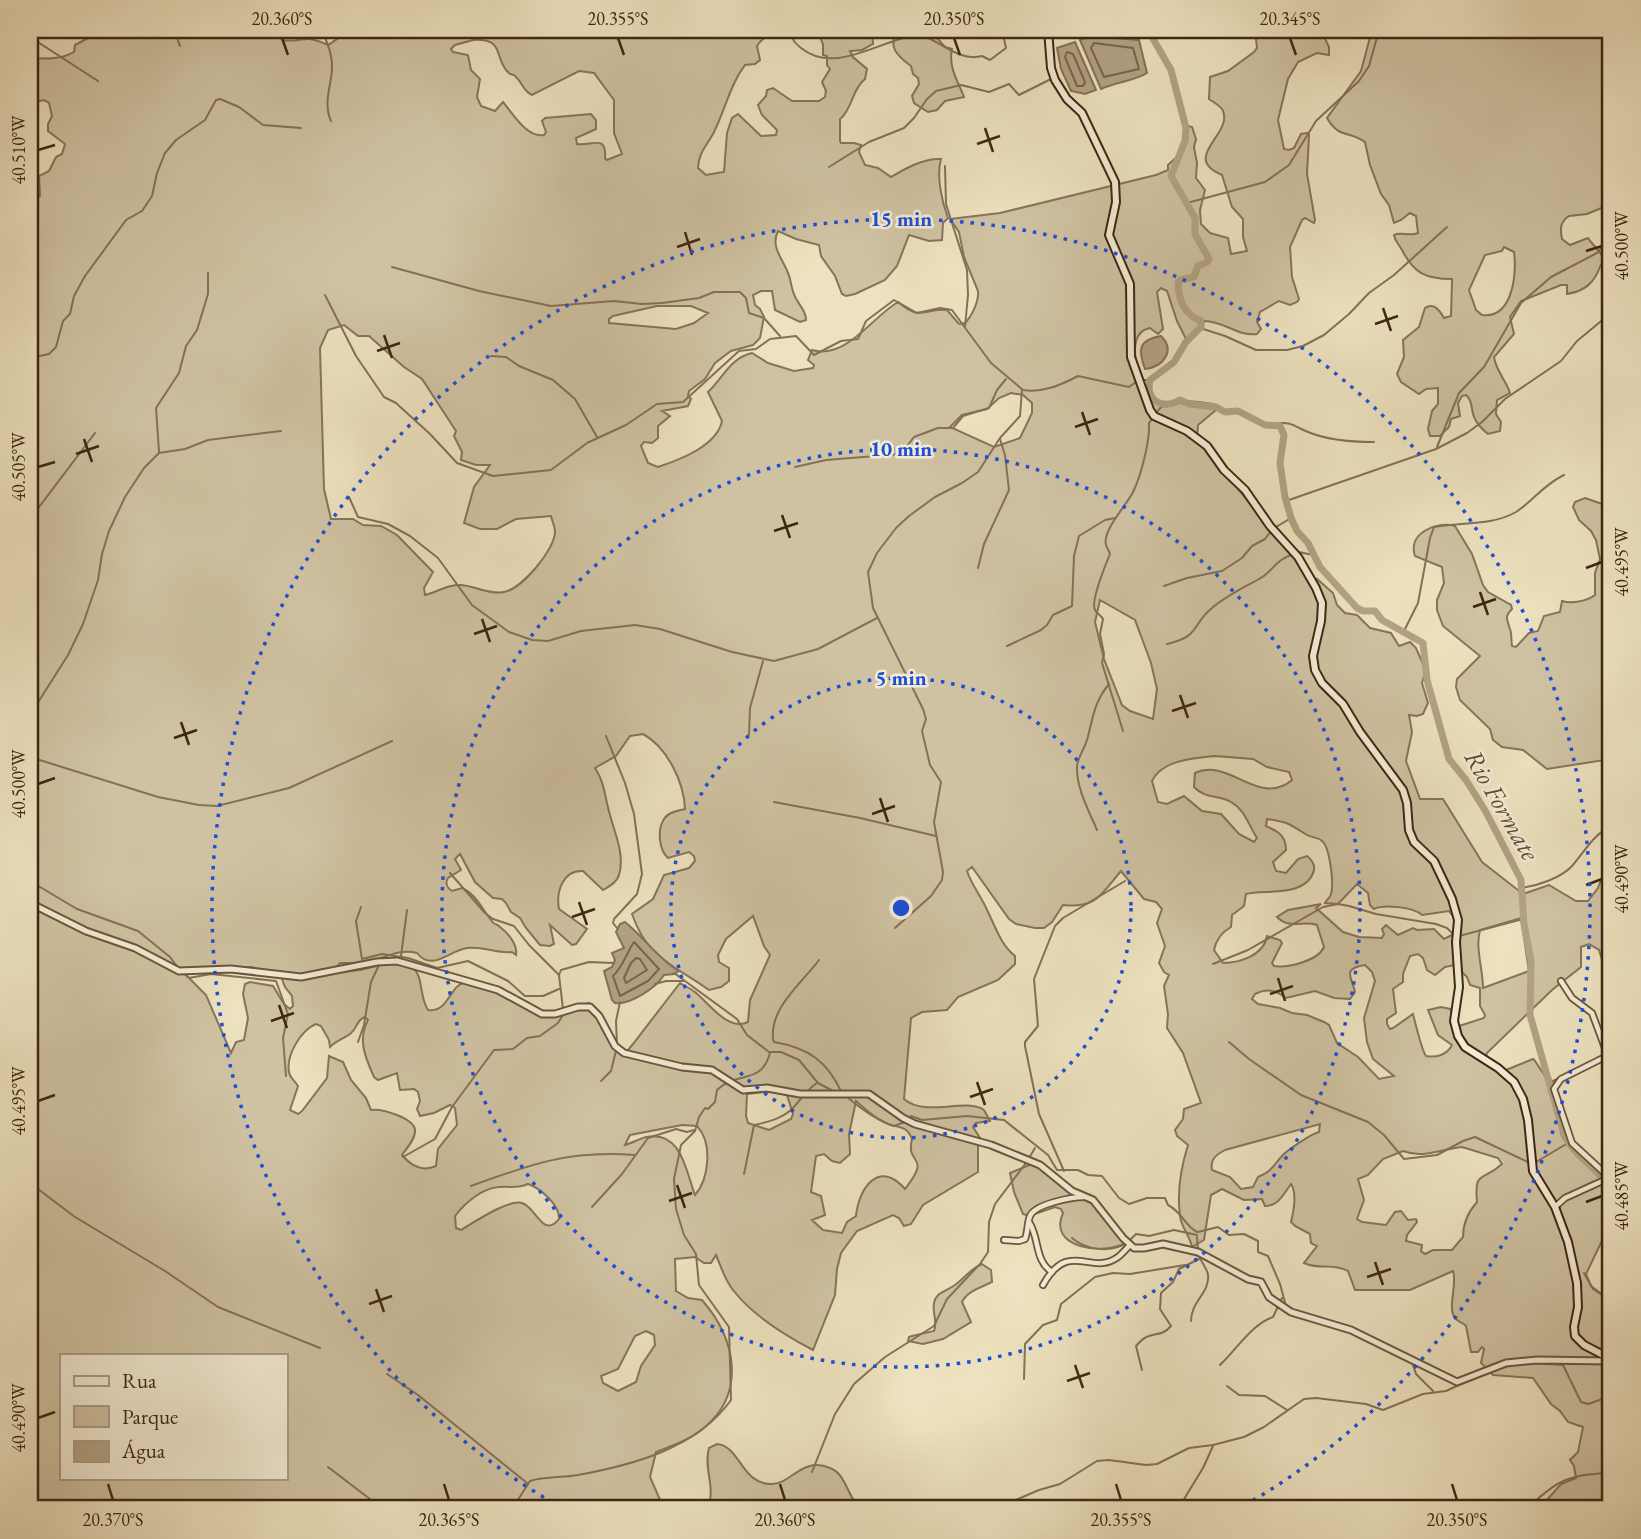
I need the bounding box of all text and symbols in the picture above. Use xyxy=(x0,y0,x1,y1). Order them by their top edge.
text: 20.360°S xyxy=(252,7,312,30)
text: 20.355°S xyxy=(588,7,648,30)
text: 20.350°S xyxy=(924,7,984,30)
text: 20.345°S xyxy=(1260,7,1320,30)
text: 40.510°W xyxy=(7,115,30,185)
text: 15 min xyxy=(870,205,932,232)
text: 40.500°W xyxy=(1610,211,1633,281)
text: 40.505°W xyxy=(7,432,30,502)
text: 10 min xyxy=(870,435,932,462)
text: 40.495°W xyxy=(1610,527,1633,597)
text: 5 min xyxy=(875,664,927,691)
water label: Rio Formate xyxy=(1457,743,1548,868)
text: 40.500°W xyxy=(7,749,30,819)
text: 40.490°W xyxy=(1610,844,1633,914)
centre of rings xyxy=(889,896,913,920)
text: 40.495°W xyxy=(7,1066,30,1136)
text: 40.485°W xyxy=(1610,1161,1633,1231)
legend xyxy=(60,1354,287,1480)
text: Rua xyxy=(122,1367,157,1394)
text: 40.490°W xyxy=(7,1383,30,1453)
text: Parque xyxy=(122,1403,178,1430)
text: Água xyxy=(121,1437,166,1464)
text: 20.370°S xyxy=(83,1508,143,1531)
text: 20.365°S xyxy=(419,1508,479,1531)
text: 20.360°S xyxy=(755,1508,815,1531)
text: 20.355°S xyxy=(1091,1508,1151,1531)
text: 20.350°S xyxy=(1427,1508,1487,1531)

